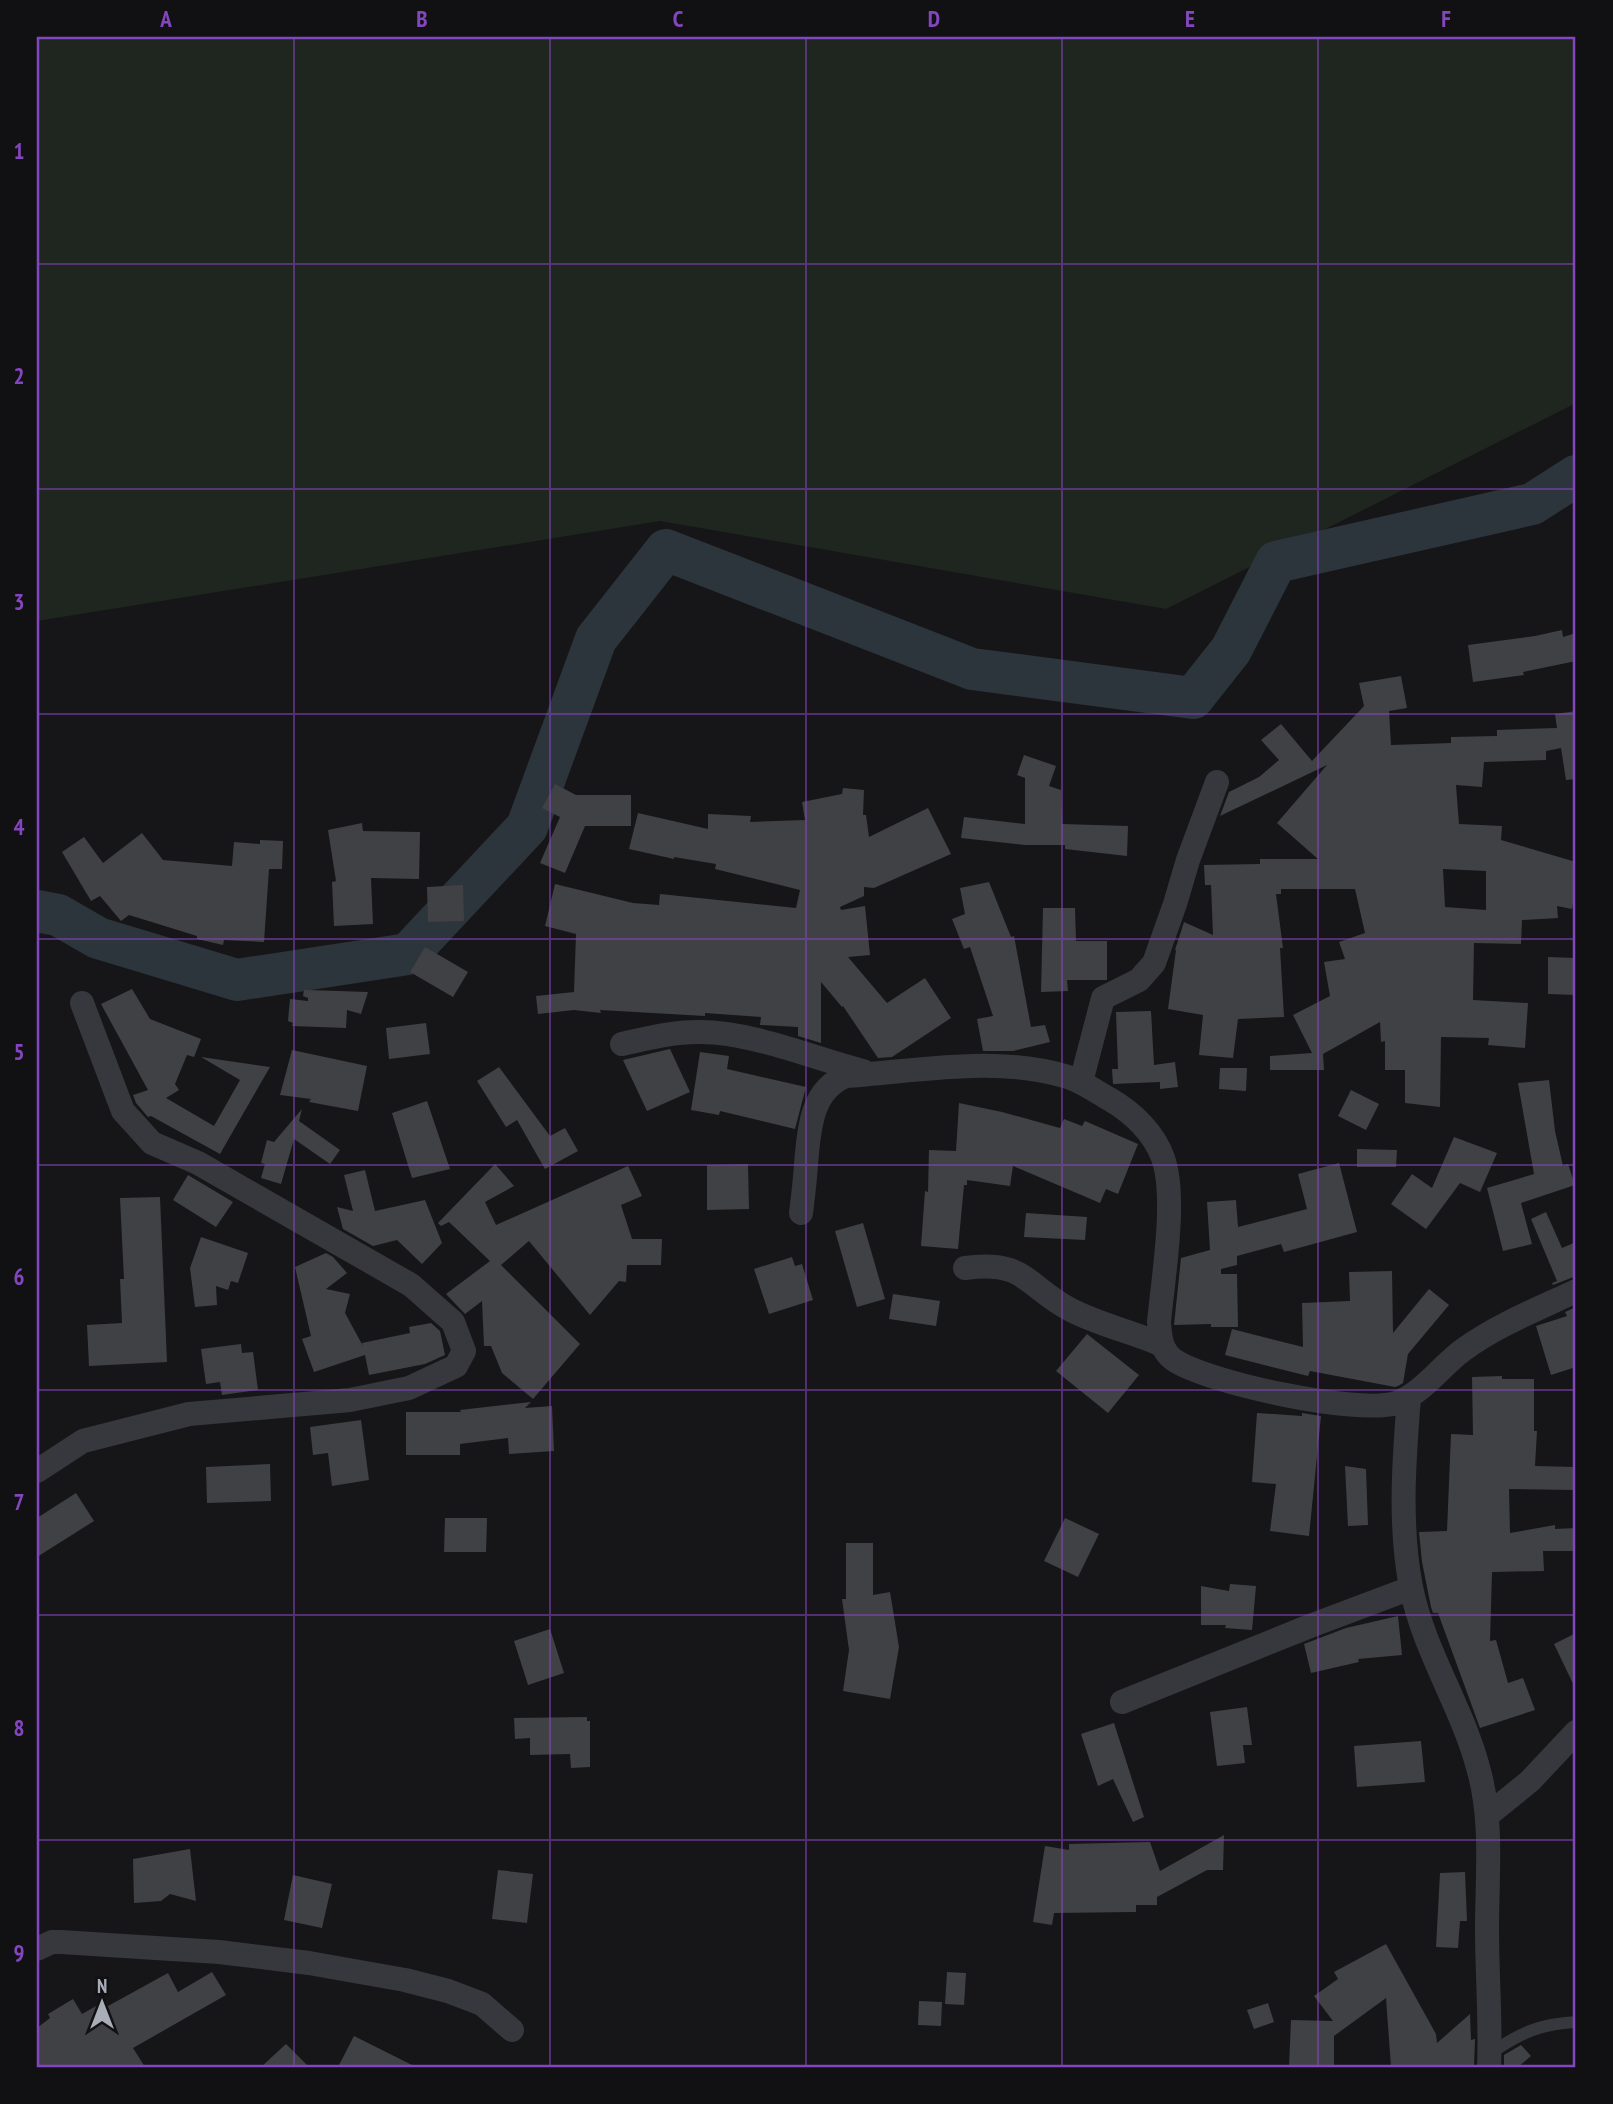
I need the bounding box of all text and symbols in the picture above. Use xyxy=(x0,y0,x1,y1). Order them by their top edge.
text: A xyxy=(159,4,172,33)
text: B xyxy=(416,4,428,33)
text: C xyxy=(673,4,684,33)
text: D xyxy=(928,4,940,33)
text: E xyxy=(1185,4,1195,33)
text: F xyxy=(1441,4,1451,33)
text: 1 xyxy=(14,136,25,165)
text: 2 xyxy=(14,361,25,390)
text: 3 xyxy=(14,587,25,616)
text: 4 xyxy=(14,812,25,841)
text: 5 xyxy=(14,1037,25,1066)
text: 6 xyxy=(14,1262,25,1291)
text: 7 xyxy=(14,1487,25,1516)
text: 8 xyxy=(14,1713,25,1742)
text: 9 xyxy=(14,1938,25,1967)
north arrow xyxy=(66,1968,136,2038)
text: N xyxy=(97,1974,107,1998)

